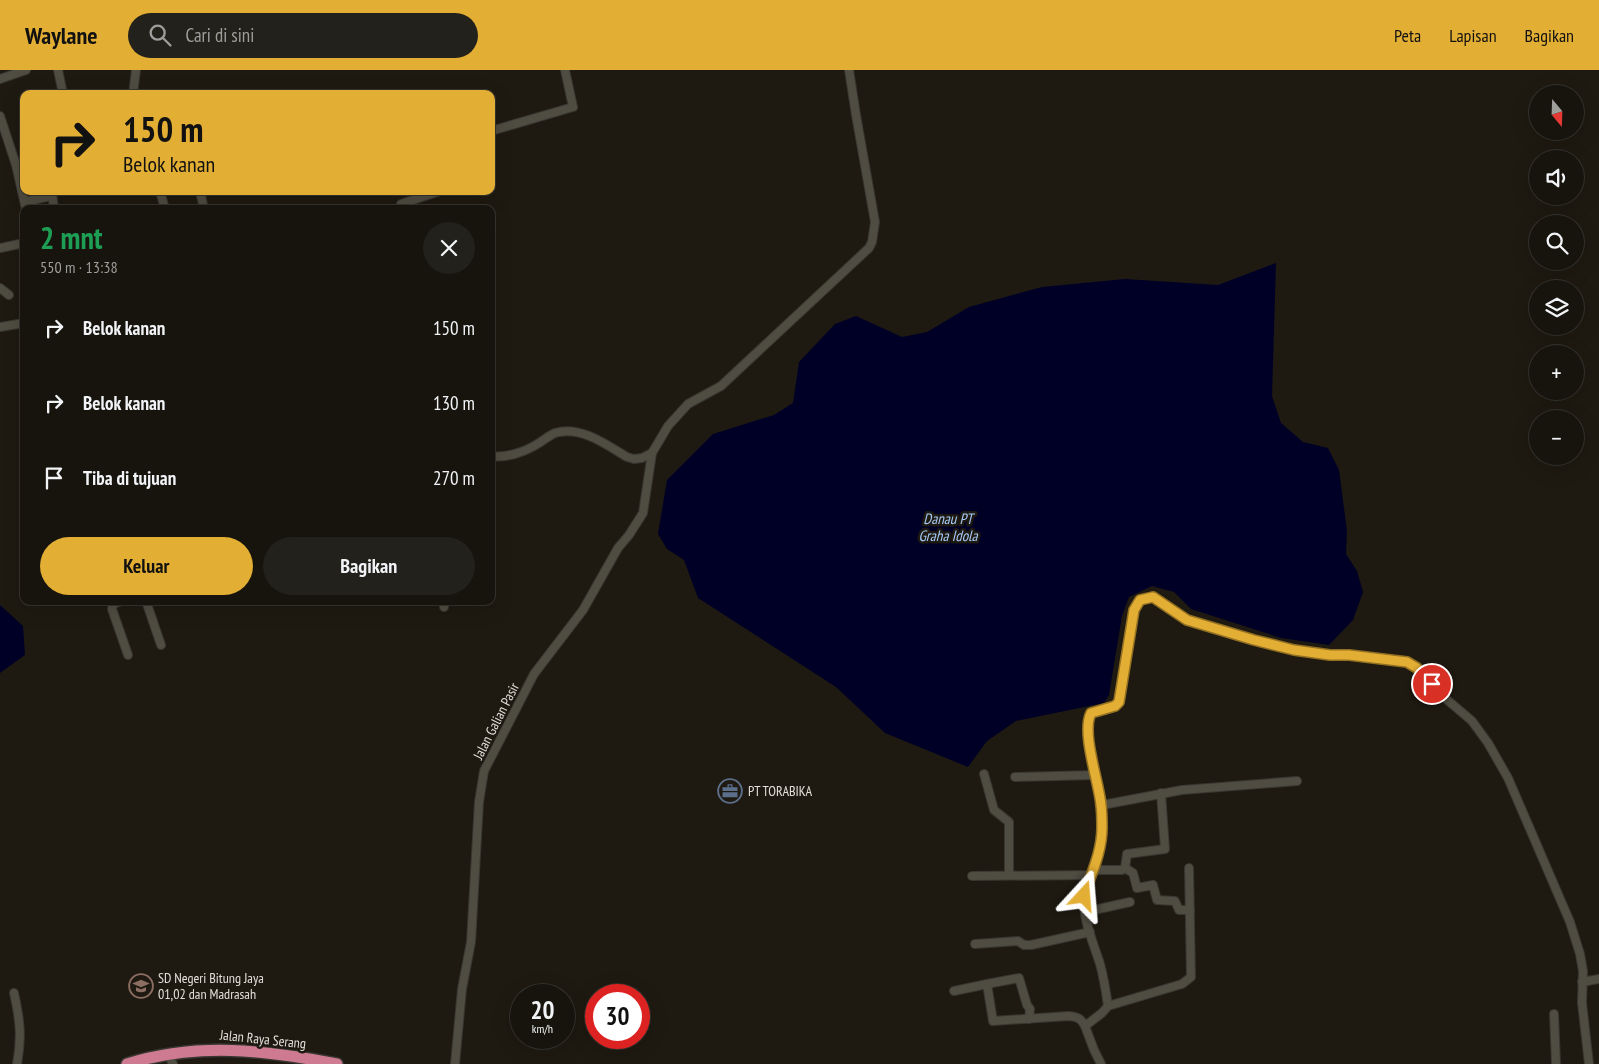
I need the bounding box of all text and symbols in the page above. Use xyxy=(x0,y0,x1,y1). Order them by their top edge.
search box xyxy=(128,13,478,58)
text: Waylane xyxy=(25,20,98,51)
icon: search xyxy=(146,21,174,49)
text: Cari di sini xyxy=(186,23,254,47)
text: Peta xyxy=(1394,24,1421,47)
text: Lapisan xyxy=(1449,24,1497,47)
text: Bagikan xyxy=(1525,24,1574,47)
north arrow xyxy=(1529,85,1584,140)
map controls xyxy=(1529,85,1584,465)
text: 150 m xyxy=(123,106,204,152)
icon: right xyxy=(40,110,105,175)
text: Belok kanan xyxy=(123,150,215,178)
button: sound xyxy=(1529,150,1584,205)
button: search xyxy=(1529,215,1584,270)
text: 2 mnt xyxy=(40,218,103,257)
button: close xyxy=(423,222,475,274)
text: 550 m · 13:38 xyxy=(40,257,118,277)
button: layers xyxy=(1529,280,1584,335)
icon: right xyxy=(40,314,68,342)
text: Belok kanan xyxy=(83,316,165,340)
text: 150 m xyxy=(433,316,475,340)
button: + xyxy=(1529,345,1584,400)
icon: right xyxy=(40,389,68,417)
text: Belok kanan xyxy=(83,391,165,415)
text: 130 m xyxy=(433,391,475,415)
button: − xyxy=(1529,410,1584,465)
icon: arrive xyxy=(40,464,68,492)
text: Tiba di tujuan xyxy=(83,466,176,490)
text: 270 m xyxy=(433,466,475,490)
water label: Danau PT Graha Idola xyxy=(918,509,979,545)
button: Keluar xyxy=(40,537,253,595)
button: Bagikan xyxy=(263,537,475,595)
pin xyxy=(1411,663,1453,705)
icon: arrive xyxy=(1418,670,1446,698)
street label: Jalan Galian Pasir xyxy=(469,680,523,763)
office icon: PT TORABIKA xyxy=(717,778,743,804)
place label: PT TORABIKA xyxy=(748,782,812,800)
position arrow xyxy=(1057,869,1109,921)
place label: SD Negeri Bitung Jaya 01,02 dan Madrasah xyxy=(158,969,264,1003)
school or university icon: SD Negeri Bitung Jaya 01,02 dan Madrasah xyxy=(128,973,154,999)
speed limit sign: 30 xyxy=(585,984,650,1049)
text: 20 xyxy=(531,994,554,1026)
text: km/h xyxy=(532,1021,553,1036)
street label: Jalan Raya Serang xyxy=(218,1025,307,1052)

